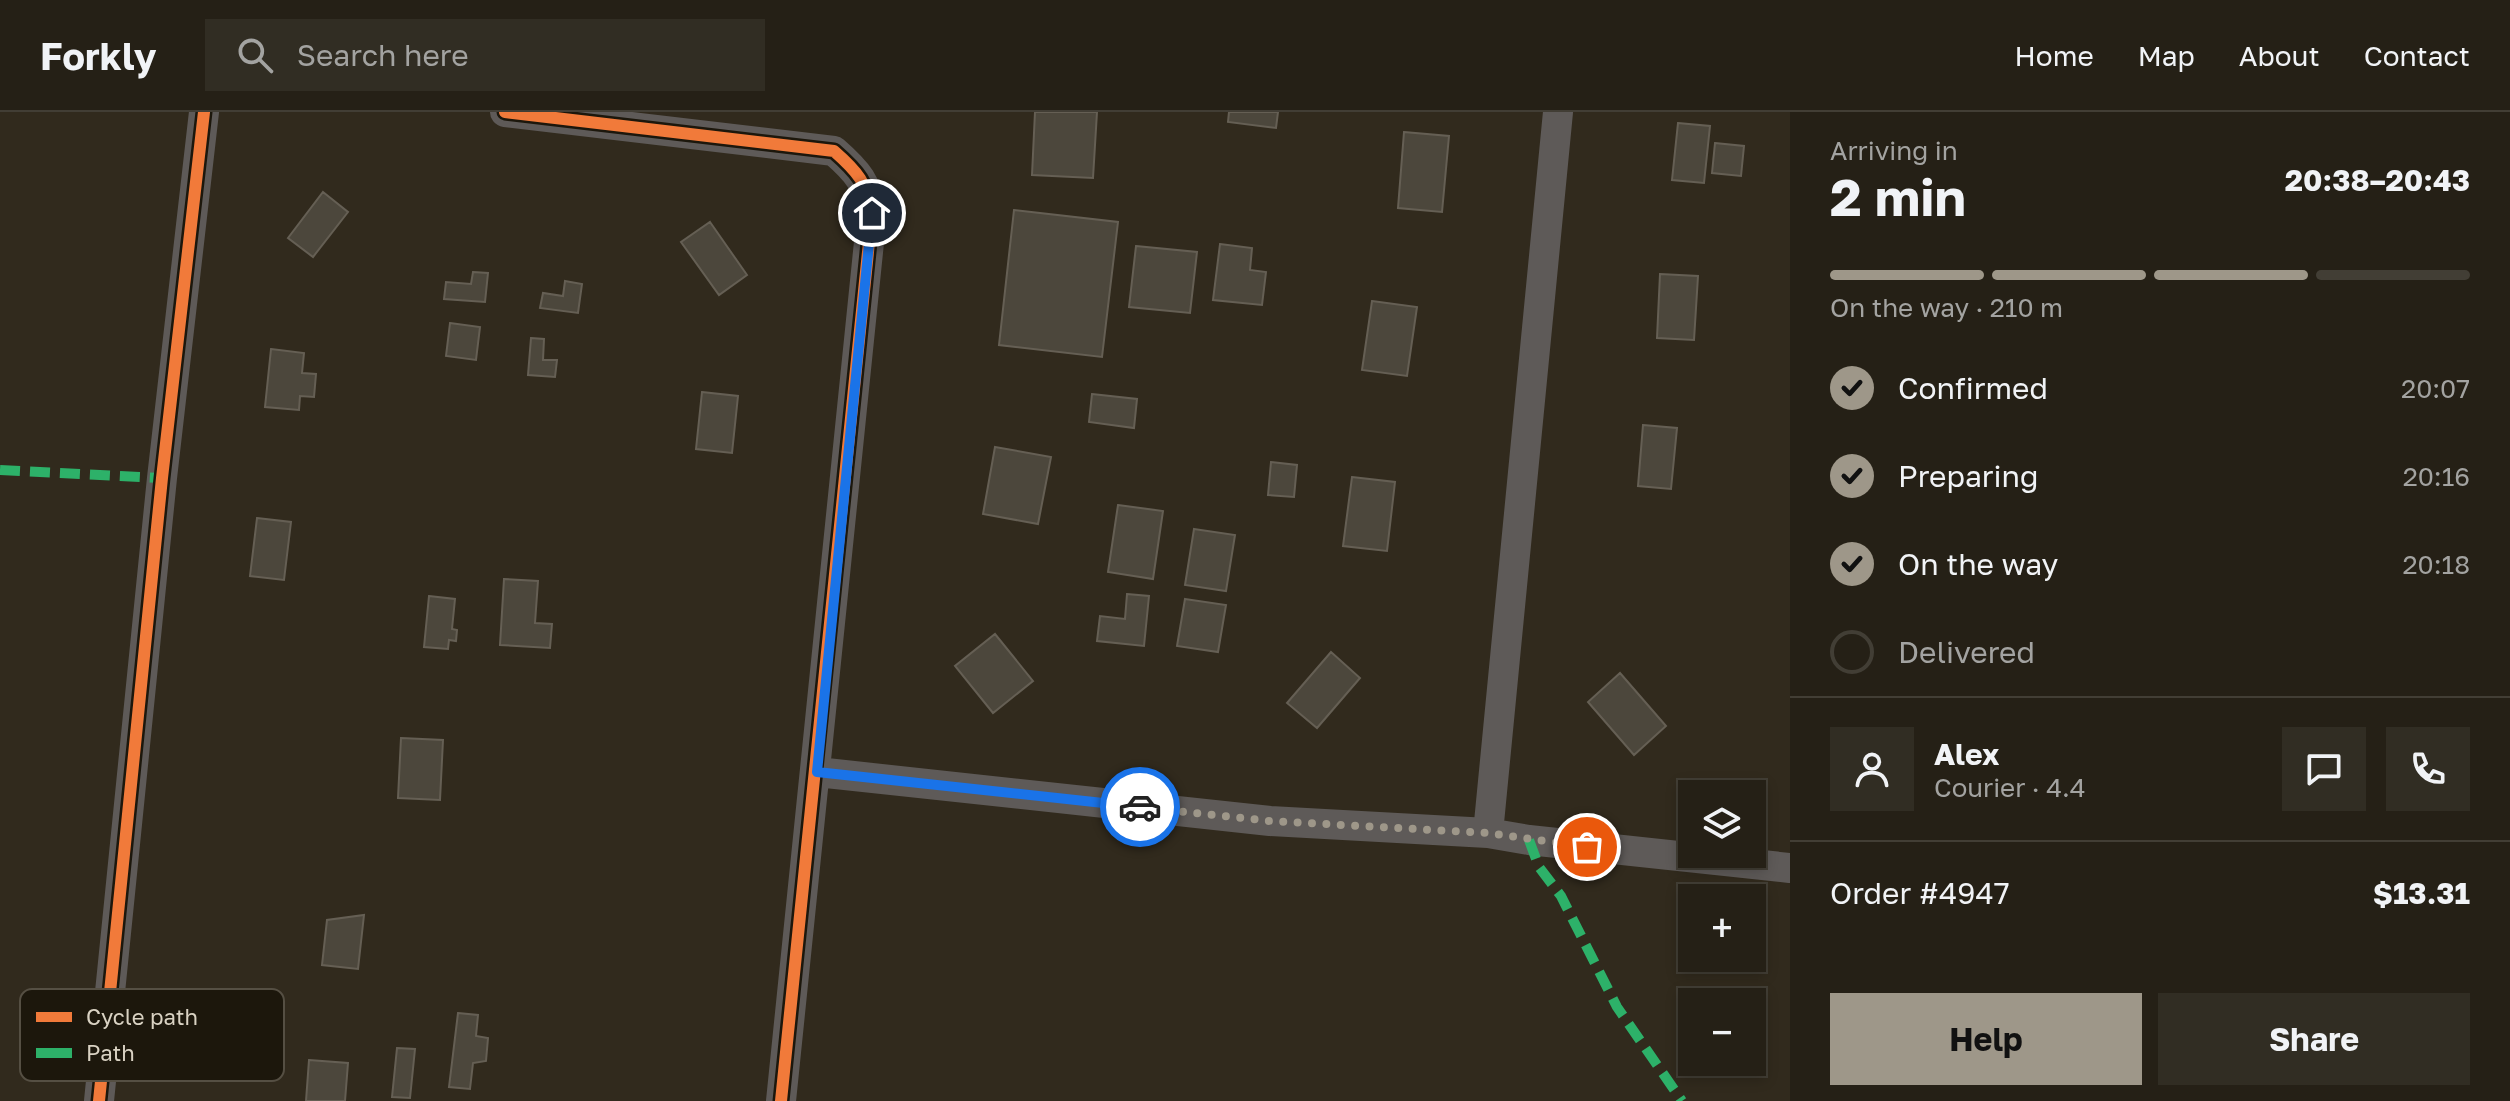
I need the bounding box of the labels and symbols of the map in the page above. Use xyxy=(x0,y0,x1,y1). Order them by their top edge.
pin xyxy=(838,179,906,247)
courier xyxy=(1100,767,1180,847)
pin xyxy=(1553,813,1621,881)
legend xyxy=(20,989,284,1081)
text: Cycle path xyxy=(86,1003,198,1030)
text: Path xyxy=(86,1039,135,1066)

